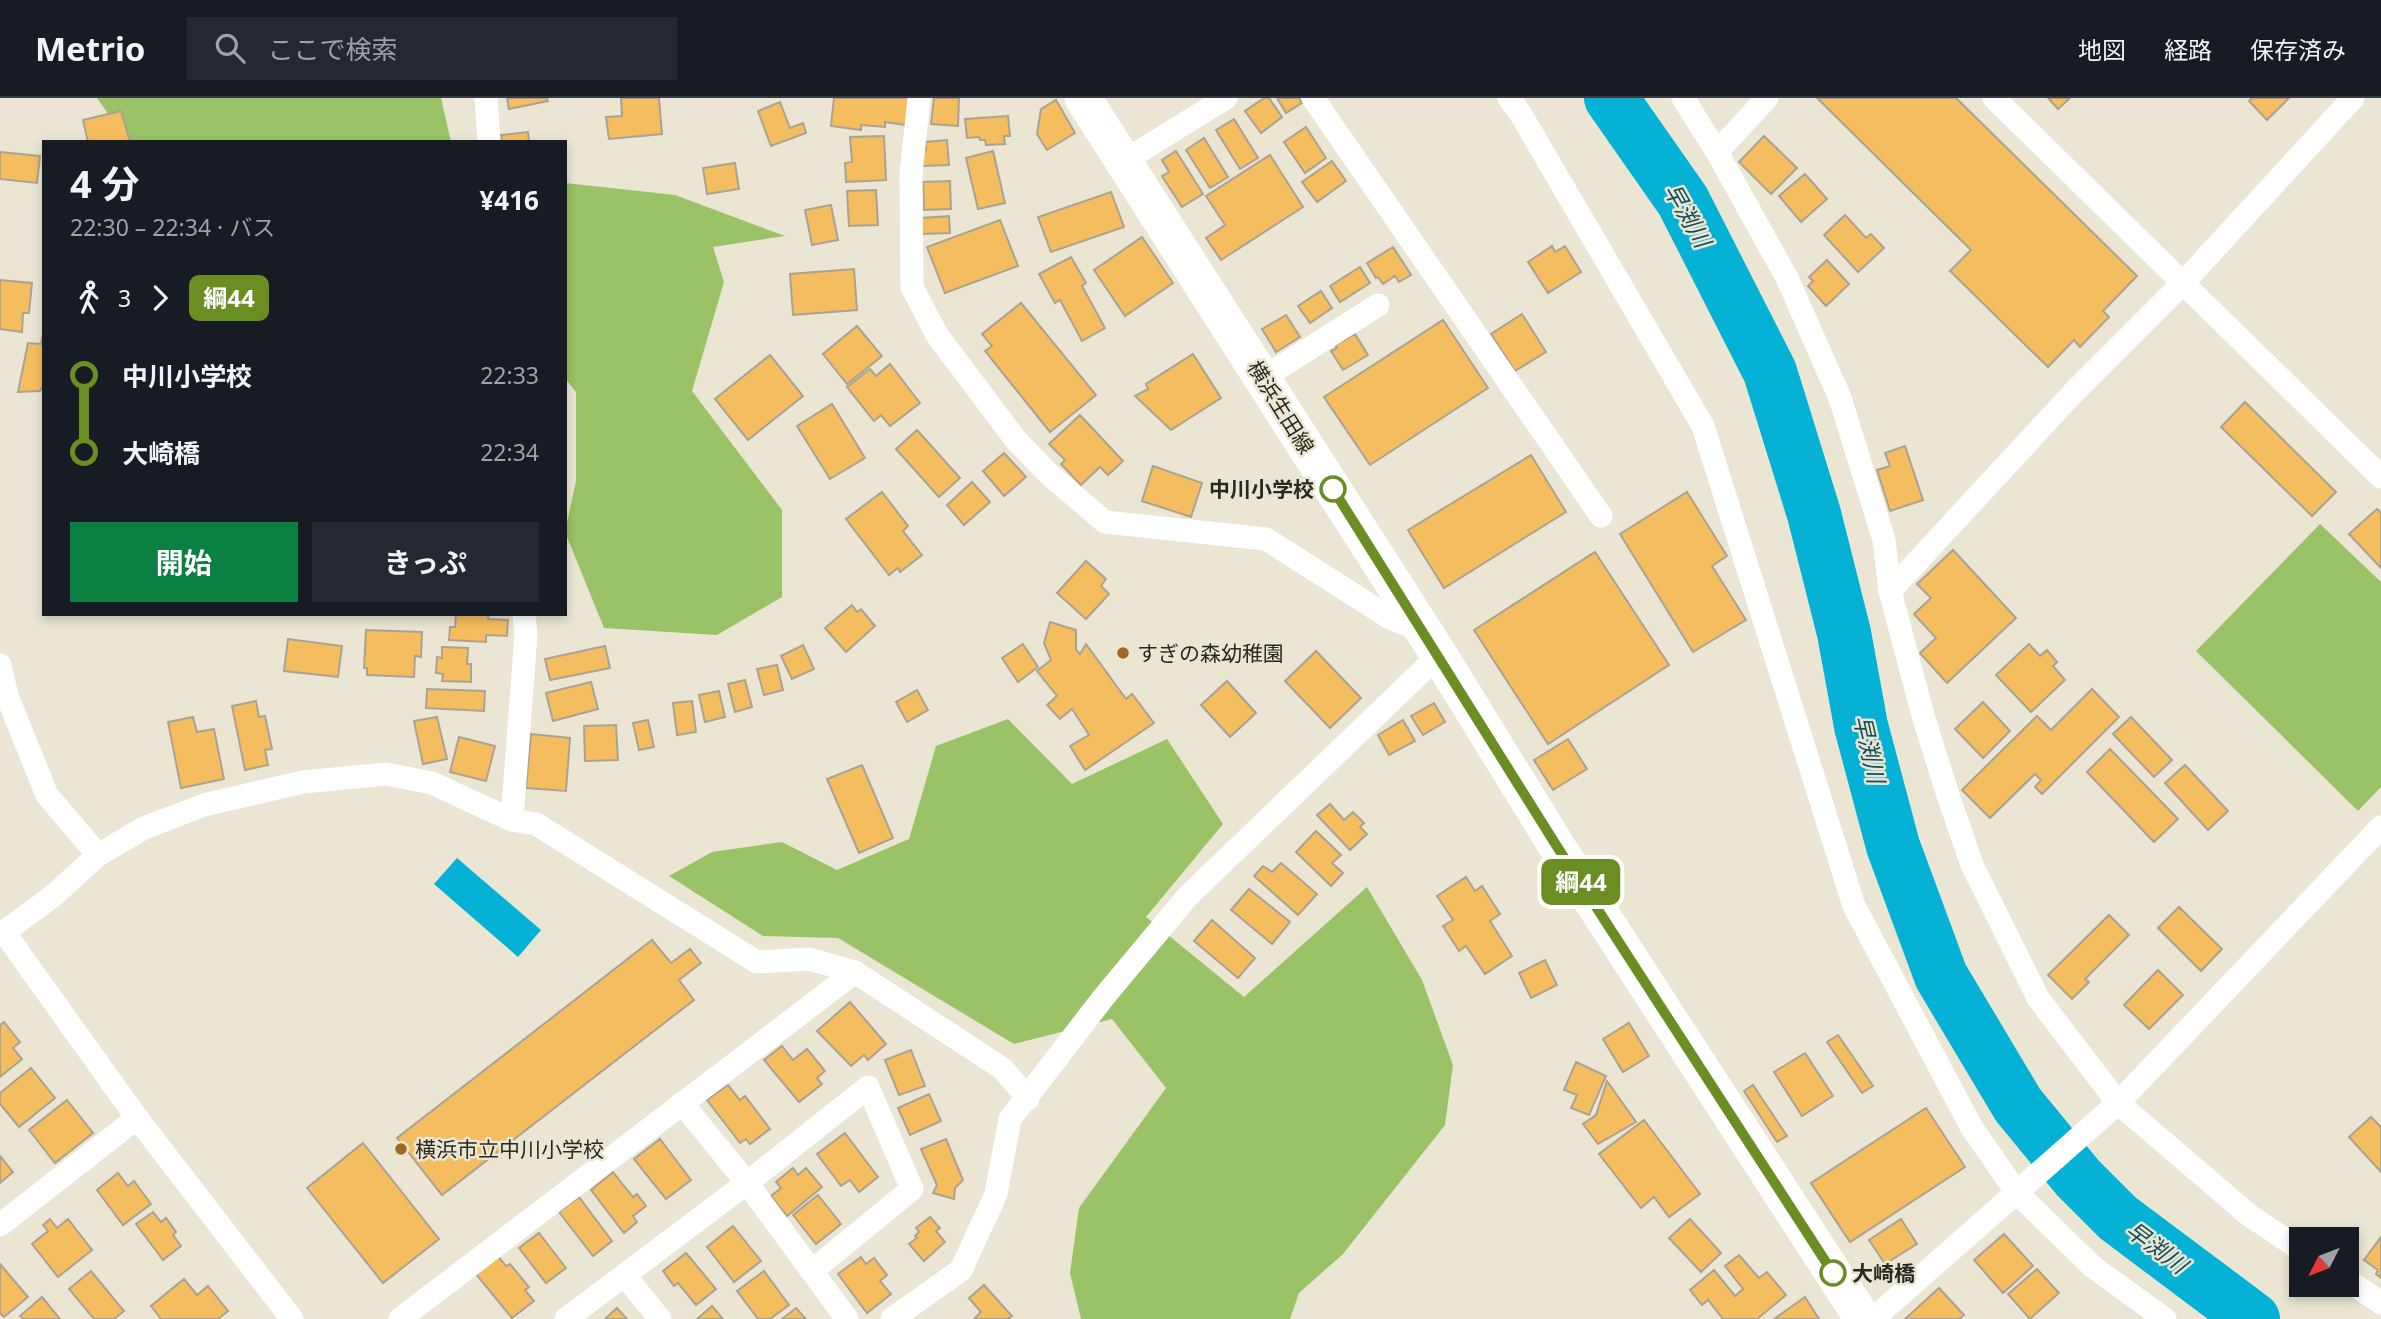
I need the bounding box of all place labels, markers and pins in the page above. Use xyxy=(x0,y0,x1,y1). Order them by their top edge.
place label: 中川小学校 xyxy=(1209,475,1314,503)
marker: 中川小学校 xyxy=(1320,476,1346,502)
place label: すぎの森幼稚園 xyxy=(1137,639,1284,667)
marker: すぎの森幼稚園 xyxy=(1115,645,1131,661)
place label: 横浜市立中川小学校 xyxy=(415,1135,604,1163)
marker: 横浜市立中川小学校 xyxy=(393,1141,409,1157)
place label: 大崎橋 xyxy=(1852,1259,1915,1287)
marker: 大崎橋 xyxy=(1820,1260,1846,1286)

